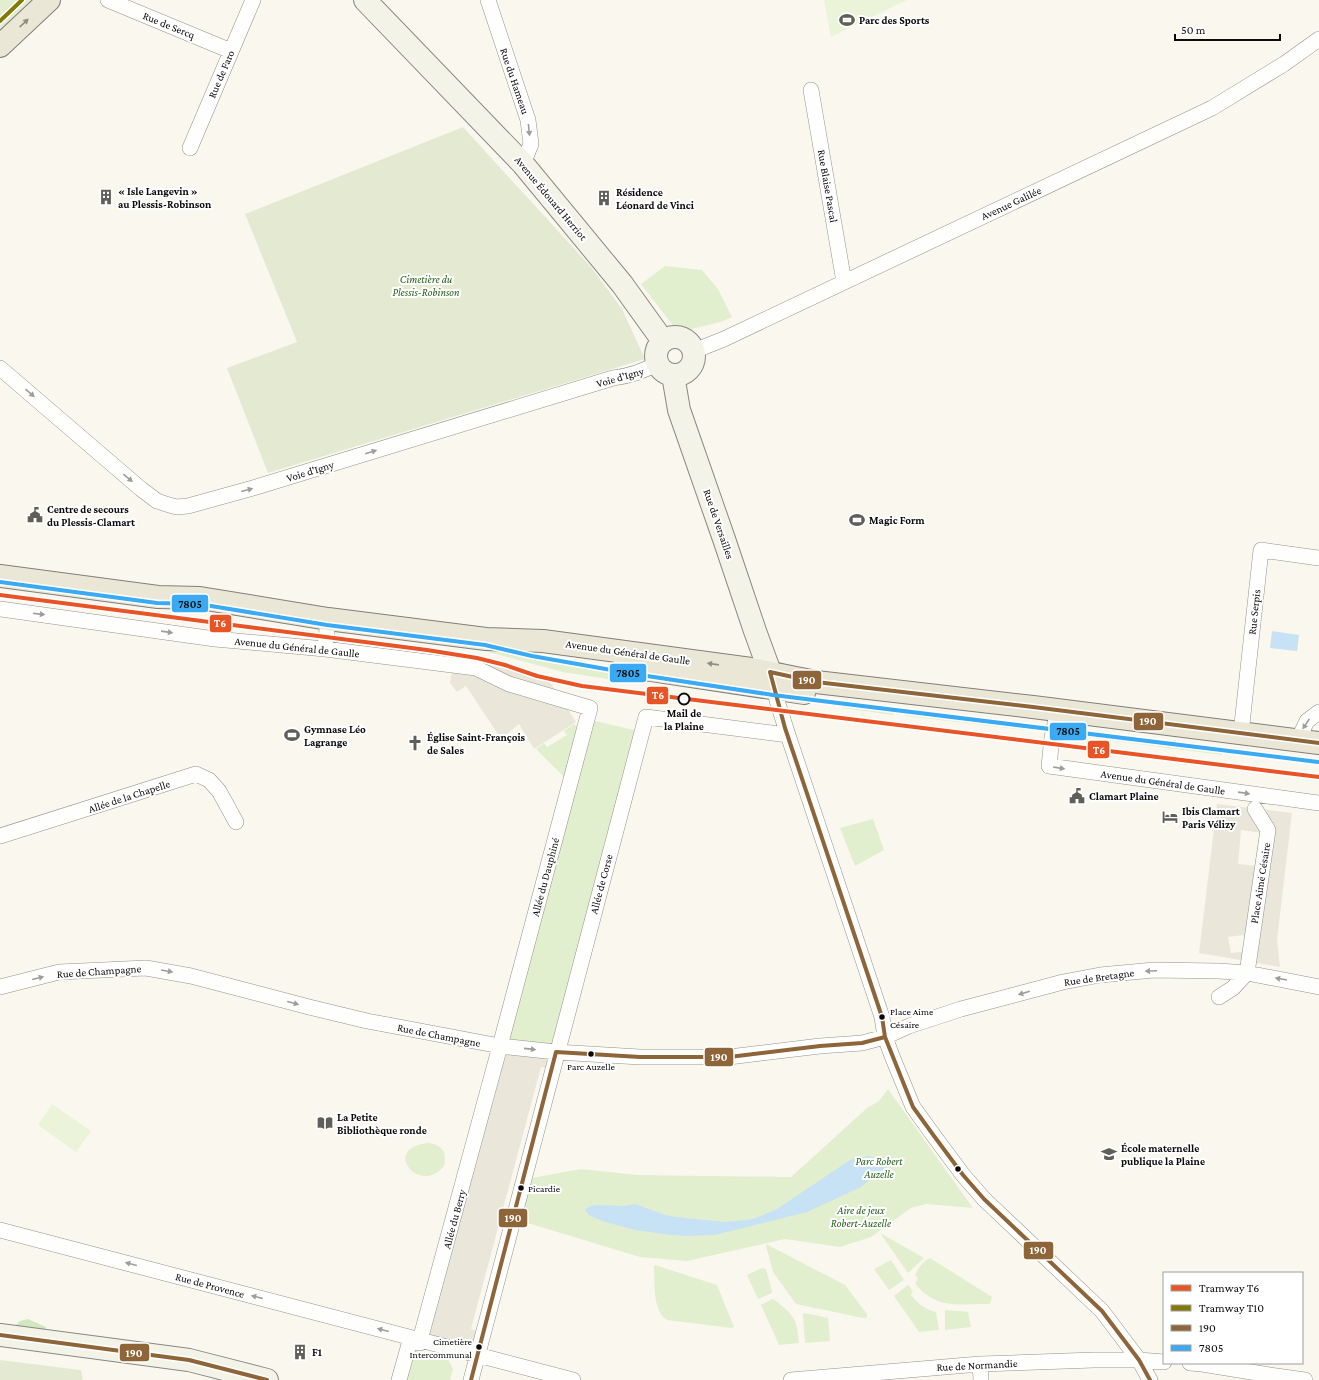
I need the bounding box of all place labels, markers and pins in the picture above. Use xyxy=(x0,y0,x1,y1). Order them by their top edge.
sports icon: Parc des Sports xyxy=(838,11,856,29)
place label: Parc des Sports xyxy=(859,14,930,26)
place label: « Isle Langevin » au Plessis-Robinson xyxy=(118,185,212,210)
place label: Résidence Léonard de Vinci xyxy=(616,186,695,211)
building icon: « Isle Langevin » au Plessis-Robinson xyxy=(97,188,115,206)
building icon: Résidence Léonard de Vinci xyxy=(595,189,613,207)
place label: Centre de secours du Plessis-Clamart xyxy=(47,503,135,528)
public building icon: Centre de secours du Plessis-Clamart xyxy=(26,506,44,524)
sports icon: Magic Form xyxy=(848,511,866,529)
place label: Magic Form xyxy=(869,514,925,526)
marker: Mail de la Plaine xyxy=(677,692,691,706)
place label: Mail de la Plaine xyxy=(664,707,704,732)
place label: Gymnase Léo Lagrange xyxy=(304,723,366,748)
sports icon: Gymnase Léo Lagrange xyxy=(283,726,301,744)
place label: Église Saint-François de Sales xyxy=(427,731,526,756)
church icon: Église Saint-François de Sales xyxy=(406,734,424,752)
public building icon: Clamart Plaine xyxy=(1068,787,1086,805)
place label: Clamart Plaine xyxy=(1089,790,1159,802)
place label: Ibis Clamart Paris Vélizy xyxy=(1182,805,1240,830)
hotel icon: Ibis Clamart Paris Vélizy xyxy=(1161,808,1179,826)
place label: Place Aime Césaire xyxy=(890,1006,934,1030)
marker: Place Aime Césaire xyxy=(877,1012,887,1022)
marker: Parc Auzelle xyxy=(586,1049,596,1059)
place label: Parc Auzelle xyxy=(567,1061,616,1072)
place label: La Petite Bibliothèque ronde xyxy=(337,1111,427,1136)
library icon: La Petite Bibliothèque ronde xyxy=(316,1114,334,1132)
place label: École maternelle publique la Plaine xyxy=(1121,1142,1205,1167)
school or university icon: École maternelle publique la Plaine xyxy=(1100,1145,1118,1163)
unlabelled marker xyxy=(953,1164,963,1174)
marker: Picardie xyxy=(516,1183,526,1193)
place label: Picardie xyxy=(528,1183,561,1194)
place label: Cimetière Intercommunal xyxy=(410,1336,473,1360)
marker: Cimetière Intercommunal xyxy=(474,1342,484,1352)
building icon: F1 xyxy=(291,1343,309,1361)
place label: F1 xyxy=(312,1346,322,1358)

